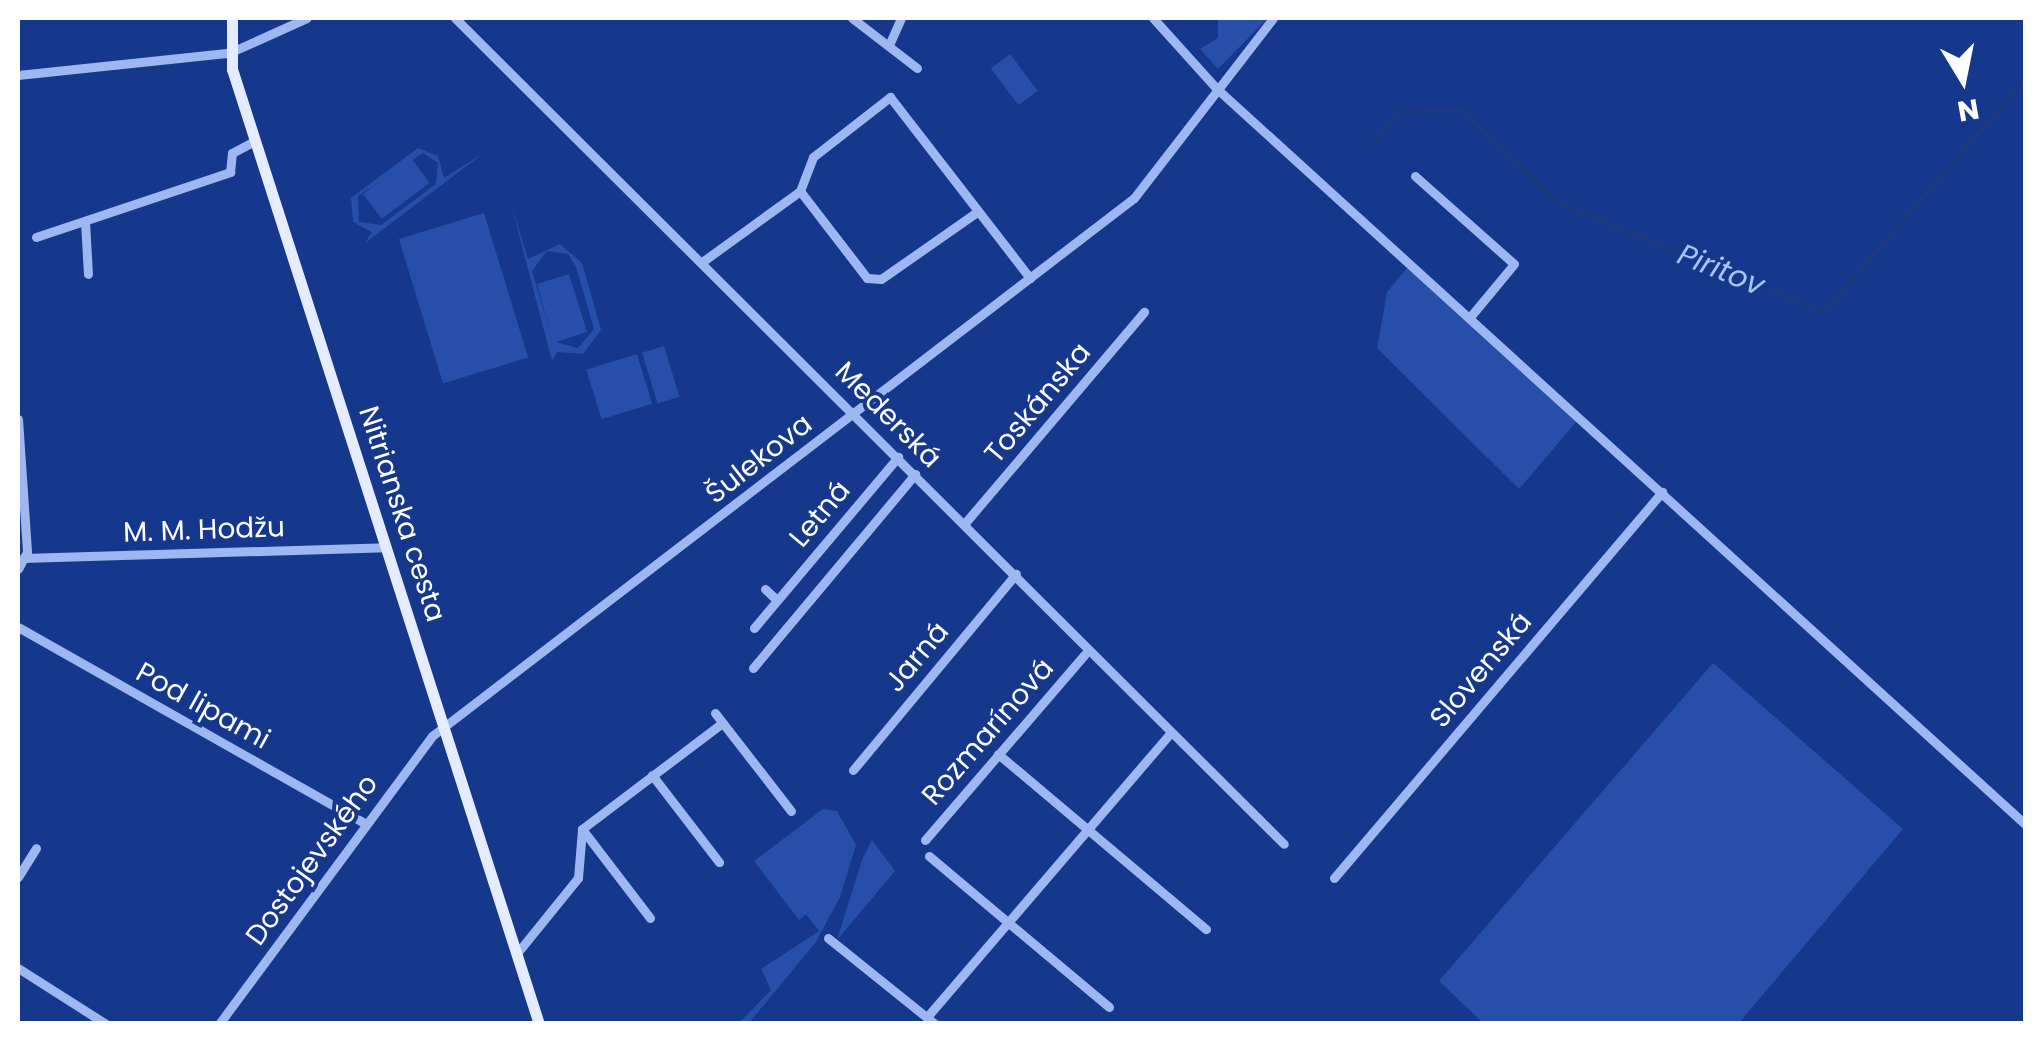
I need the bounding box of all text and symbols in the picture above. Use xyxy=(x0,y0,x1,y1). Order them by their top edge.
north arrow xyxy=(1913,30,2013,130)
text: N xyxy=(1955,89,1982,131)
water label: Piritov xyxy=(1672,236,1770,304)
street label: Toskánska xyxy=(978,336,1098,470)
street label: Mederská xyxy=(828,355,948,475)
street label: Nitrianska cesta xyxy=(351,402,453,626)
street label: Šulekova xyxy=(699,407,819,511)
street label: Letná xyxy=(783,474,857,554)
street label: M. M. Hodžu xyxy=(123,510,285,550)
street label: Slovenská xyxy=(1423,606,1539,734)
street label: Jarná xyxy=(878,615,956,699)
street label: Rozmarínová xyxy=(915,652,1061,812)
street label: Pod lipami xyxy=(130,655,276,757)
street label: Dostojevského xyxy=(239,768,385,952)

